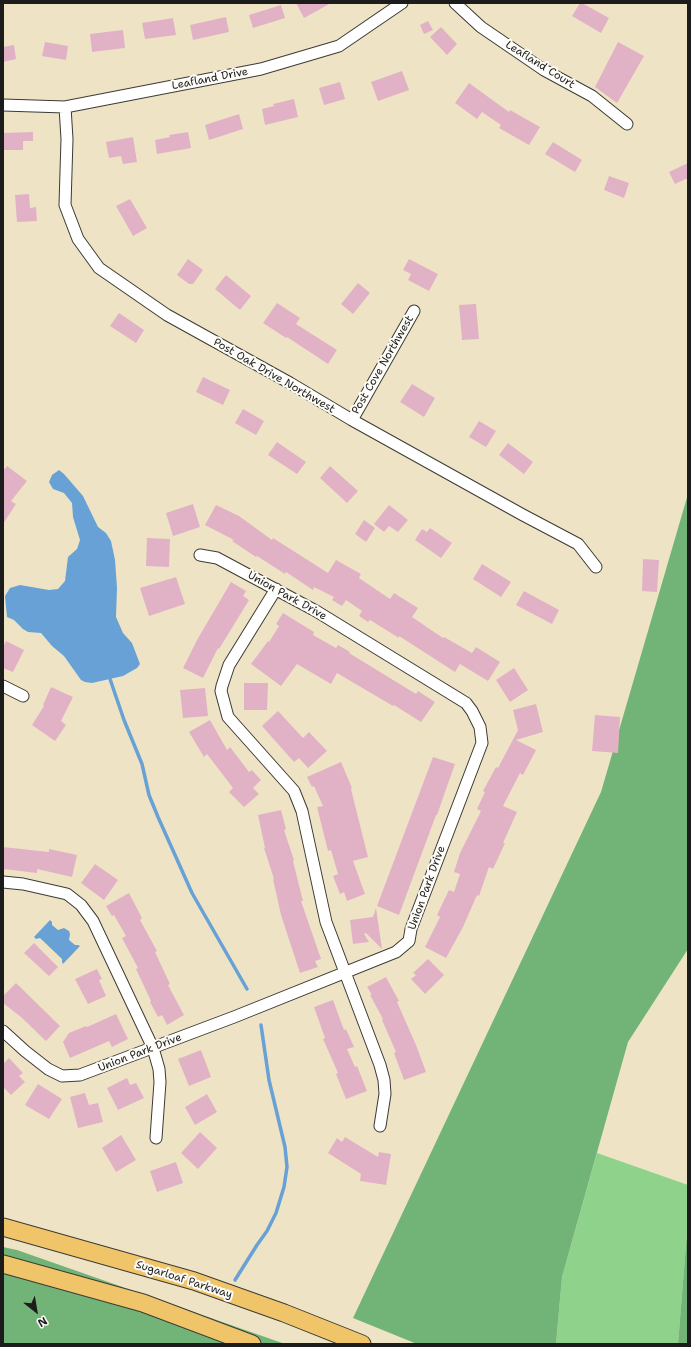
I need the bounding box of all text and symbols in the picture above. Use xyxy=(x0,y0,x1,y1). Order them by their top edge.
street label: Leafland Court xyxy=(503,38,577,92)
street label: Leafland Drive xyxy=(171,65,249,93)
street label: Post Cove Northwest xyxy=(349,313,417,417)
street label: Post Oak Drive Northwest xyxy=(211,336,337,416)
street label: Union Park Drive xyxy=(245,569,329,623)
street label: Union Park Drive xyxy=(406,844,448,932)
street label: Union Park Drive xyxy=(96,1031,184,1075)
street label: Sugarloaf Parkway xyxy=(134,1258,234,1302)
north arrow xyxy=(16,1291,56,1331)
text: N xyxy=(35,1313,50,1330)

